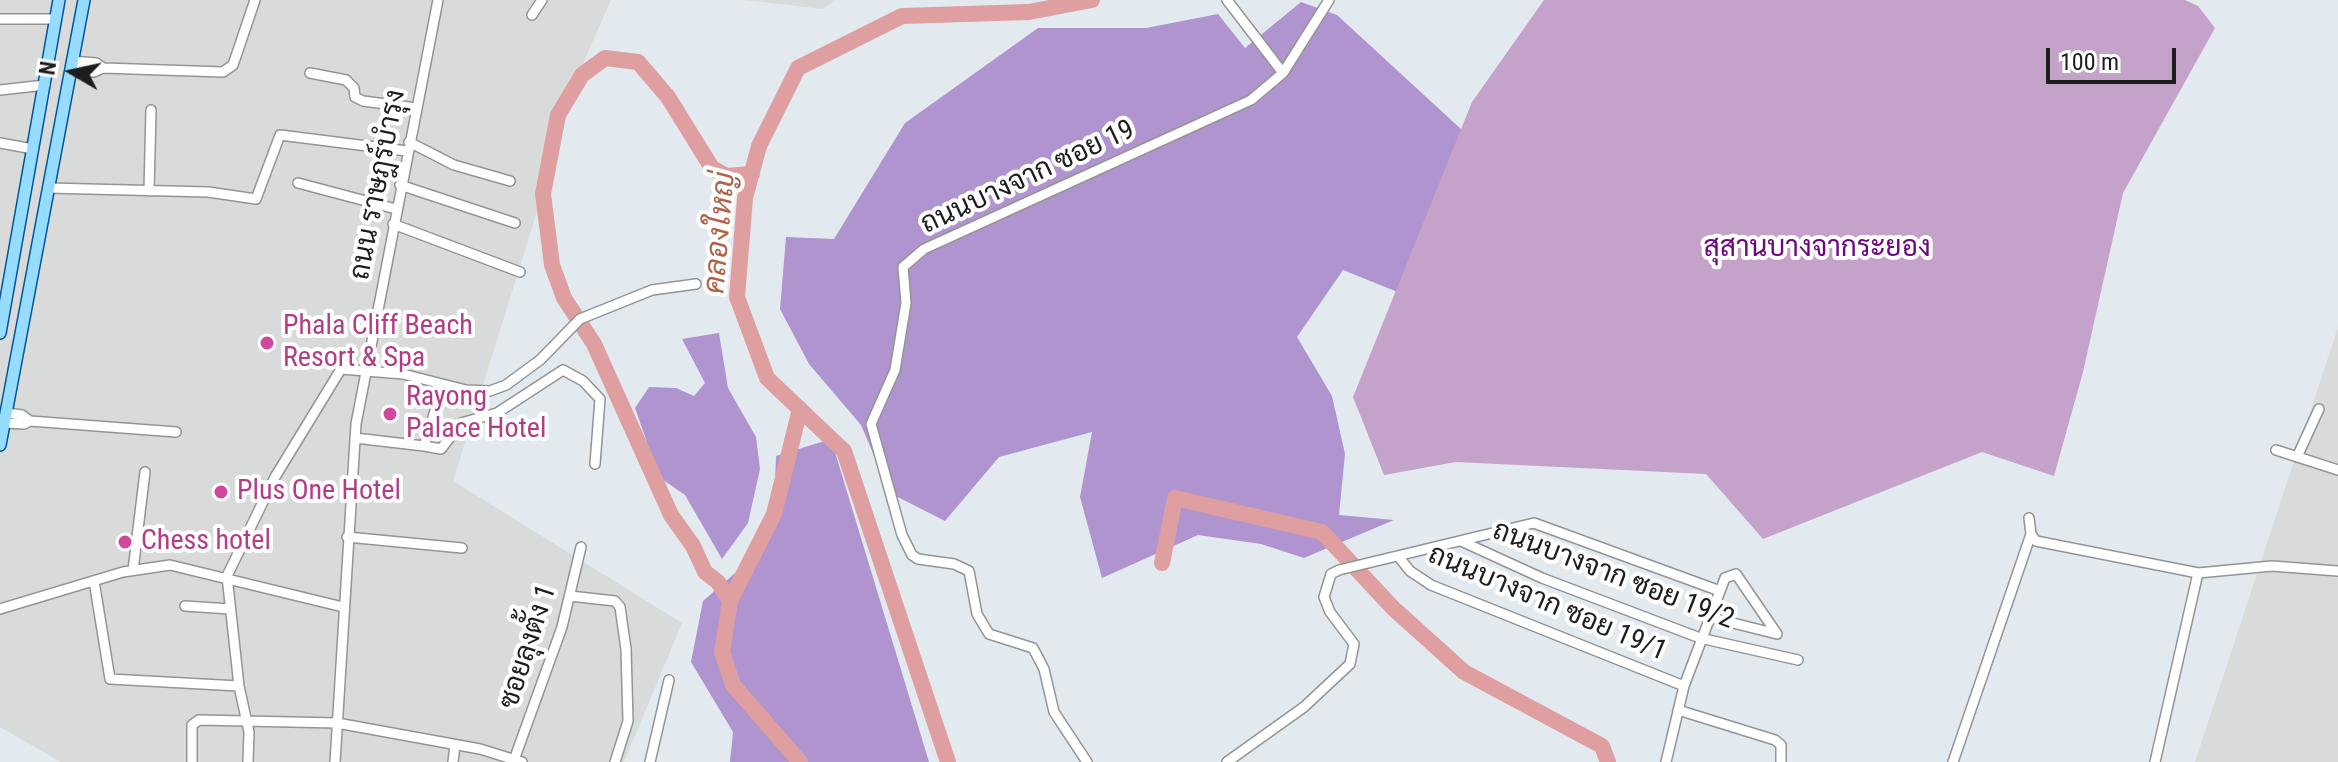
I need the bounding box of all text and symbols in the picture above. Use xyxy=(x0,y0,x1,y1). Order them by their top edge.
north arrow xyxy=(32,32,112,112)
scale bar xyxy=(2050,32,2180,82)
text: 100 m xyxy=(2060,48,2119,76)
text: N xyxy=(34,60,61,77)
street label: ถนน ราษฎร์บำรุง xyxy=(344,87,414,283)
street label: ถนนบางจาก ซอย 19 xyxy=(916,114,1140,242)
water label: คลองใหญ่ xyxy=(698,170,744,296)
park label: สุสานบางจากระยอง xyxy=(1703,232,1931,266)
place label: Phala Cliff Beach Resort & Spa xyxy=(283,310,473,376)
marker: Phala Cliff Beach Resort & Spa xyxy=(258,334,276,352)
place label: Rayong Palace Hotel xyxy=(406,381,546,447)
marker: Rayong Palace Hotel xyxy=(381,405,399,423)
place label: Plus One Hotel xyxy=(237,475,401,509)
marker: Plus One Hotel xyxy=(212,483,230,501)
street label: ถนนบางจาก ซอย 19/2 xyxy=(1487,514,1739,638)
place label: Chess hotel xyxy=(141,525,271,559)
marker: Chess hotel xyxy=(116,533,134,551)
street label: ถนนบางจาก ซอย 19/1 xyxy=(1423,539,1671,669)
street label: ซอยลุงตั้ง 1 xyxy=(493,581,565,713)

